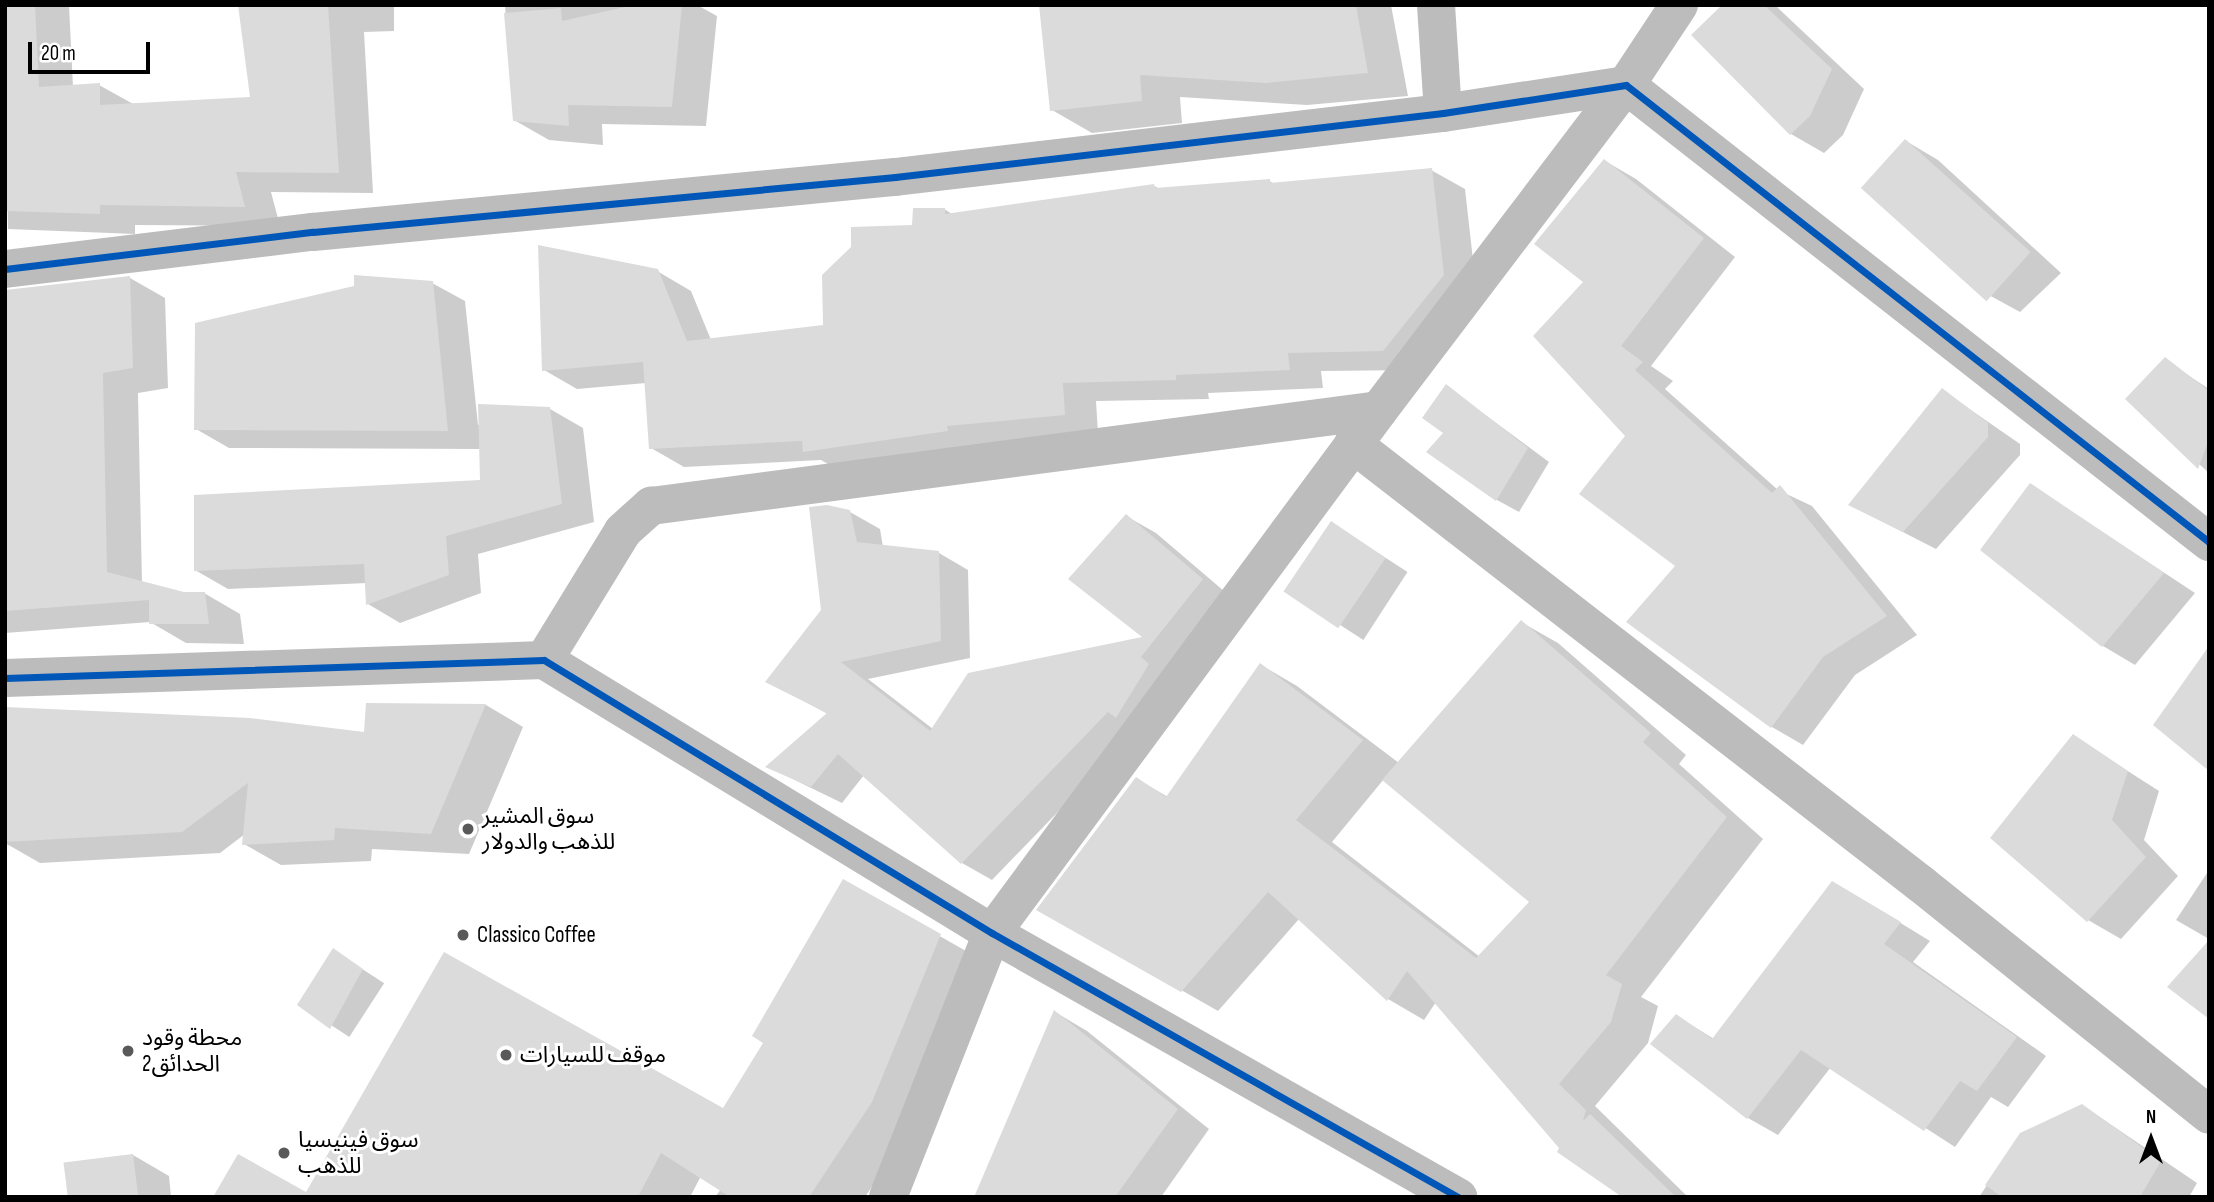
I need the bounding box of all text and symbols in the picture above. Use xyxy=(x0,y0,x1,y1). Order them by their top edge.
scale bar xyxy=(32,28,154,72)
text: 20 m xyxy=(41,41,76,66)
place label: سوق المشير للذهب والدولار xyxy=(482,802,615,856)
marker: سوق المشير للذهب والدولار xyxy=(460,821,476,837)
place label: Classico Coffee xyxy=(477,921,596,949)
marker: Classico Coffee xyxy=(455,927,471,943)
place label: محطة وقود الحدائق2 xyxy=(142,1024,242,1078)
place label: موقف للسيارات xyxy=(520,1041,666,1069)
marker: محطة وقود الحدائق2 xyxy=(120,1043,136,1059)
marker: موقف للسيارات xyxy=(498,1047,514,1063)
north arrow xyxy=(2116,1104,2186,1174)
text: N xyxy=(2146,1106,2156,1129)
place label: سوق فينيسيا للذهب xyxy=(298,1126,418,1180)
marker: سوق فينيسيا للذهب xyxy=(276,1145,292,1161)

